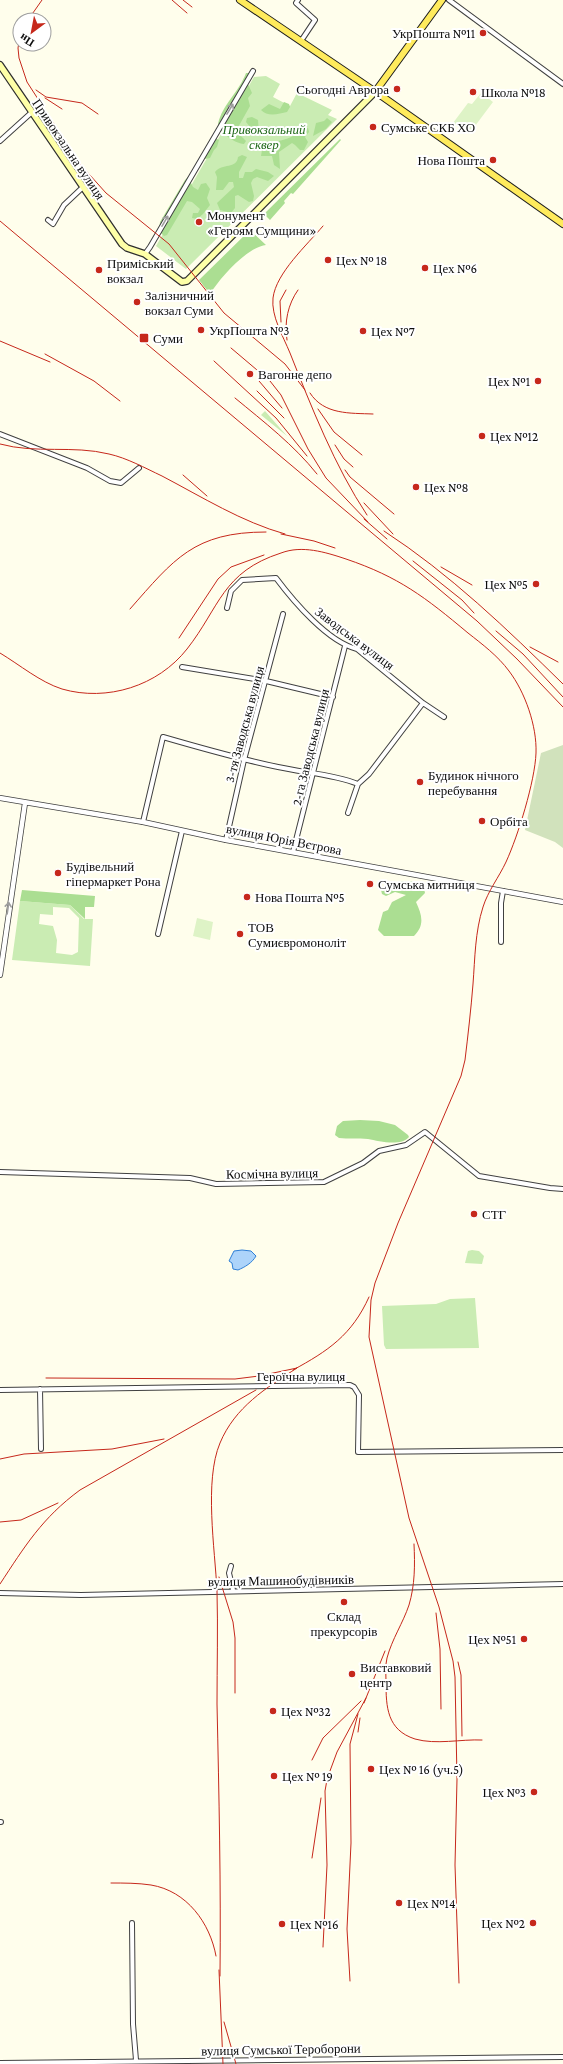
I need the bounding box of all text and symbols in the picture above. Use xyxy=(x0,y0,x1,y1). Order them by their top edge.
north arrow xyxy=(12,12,52,52)
place label: УкрПошта №11 xyxy=(392,26,475,41)
marker: УкрПошта №11 xyxy=(478,28,488,38)
text: Пн xyxy=(17,31,36,50)
place label: Сьогодні Аврора xyxy=(296,82,389,97)
marker: Сьогодні Аврора xyxy=(392,84,402,94)
place label: Школа №18 xyxy=(481,85,546,100)
marker: Школа №18 xyxy=(468,87,478,97)
street label: Привокзальна вулиця xyxy=(29,96,108,202)
one-way arrow xyxy=(227,103,235,115)
place label: Сумське СКБ ХО xyxy=(381,120,475,135)
park label: Привокзальний сквер xyxy=(222,122,306,152)
marker: Сумське СКБ ХО xyxy=(368,122,378,132)
place label: Нова Пошта xyxy=(417,153,485,168)
marker: Нова Пошта xyxy=(488,155,498,165)
place label: Монумент «Героям Сумщини» xyxy=(207,208,317,238)
one-way arrow xyxy=(162,215,170,227)
marker: Монумент «Героям Сумщини» xyxy=(194,217,204,227)
place label: Цех № 18 xyxy=(336,253,387,268)
marker: Цех № 18 xyxy=(323,255,333,265)
place label: Приміський вокзал xyxy=(107,256,174,286)
place label: Цех №6 xyxy=(433,261,477,276)
marker: Цех №6 xyxy=(420,263,430,273)
marker: Приміський вокзал xyxy=(94,265,104,275)
place label: Залізничний вокзал Суми xyxy=(145,288,214,318)
marker: Залізничний вокзал Суми xyxy=(132,297,142,307)
place label: УкрПошта №3 xyxy=(209,323,289,338)
place label: Цех №7 xyxy=(371,324,415,339)
marker: УкрПошта №3 xyxy=(196,325,206,335)
marker: Цех №7 xyxy=(358,326,368,336)
place label: Суми xyxy=(153,331,183,346)
marker: Суми xyxy=(138,332,150,344)
place label: Вагонне депо xyxy=(258,367,332,382)
marker: Вагонне депо xyxy=(245,369,255,379)
place label: Цех №1 xyxy=(488,374,530,389)
marker: Цех №1 xyxy=(533,376,543,386)
place label: Цех №12 xyxy=(490,429,538,444)
marker: Цех №12 xyxy=(477,431,487,441)
place label: Цех №8 xyxy=(424,480,469,495)
marker: Цех №8 xyxy=(411,482,421,492)
place label: Цех №5 xyxy=(484,577,528,592)
marker: Цех №5 xyxy=(531,579,541,589)
street label: Заводська вулиця xyxy=(312,604,397,673)
street label: 3-тя Заводська вулиця xyxy=(222,664,267,784)
street label: 2-га Заводська вулиця xyxy=(289,687,332,807)
place label: Будинок нічного перебування xyxy=(428,768,519,798)
marker: Будинок нічного перебування xyxy=(415,777,425,787)
place label: Орбіта xyxy=(490,814,528,829)
marker: Орбіта xyxy=(477,816,487,826)
street label: вулиця Юрія Вєтрова xyxy=(225,821,343,858)
place label: Будівельний гіпермаркет Рона xyxy=(66,859,161,889)
marker: Будівельний гіпермаркет Рона xyxy=(53,868,63,878)
place label: Сумська митниця xyxy=(378,877,475,892)
marker: Сумська митниця xyxy=(365,879,375,889)
place label: Нова Пошта №5 xyxy=(255,890,345,905)
marker: Нова Пошта №5 xyxy=(242,892,252,902)
one-way arrow xyxy=(4,902,12,915)
place label: ТОВ Сумиєвромоноліт xyxy=(248,920,346,950)
marker: ТОВ Сумиєвромоноліт xyxy=(235,929,245,939)
street label: Космічна вулиця xyxy=(226,1165,318,1182)
place label: СТГ xyxy=(482,1207,507,1222)
marker: СТГ xyxy=(469,1209,479,1219)
street label: Героїчна вулиця xyxy=(257,1369,345,1384)
street label: вулиця Машинобудівників xyxy=(208,1572,354,1589)
marker: Склад прекурсорів xyxy=(339,1597,349,1607)
place label: Склад прекурсорів xyxy=(311,1609,377,1639)
place label: Цех №51 xyxy=(468,1632,516,1647)
marker: Цех №51 xyxy=(519,1634,529,1644)
place label: Виставковий центр xyxy=(360,1660,431,1690)
marker: Виставковий центр xyxy=(347,1669,357,1679)
place label: Цех №32 xyxy=(281,1704,331,1719)
marker: Цех №32 xyxy=(268,1706,278,1716)
place label: Цех № 16 (уч.5) xyxy=(379,1762,464,1778)
marker: Цех № 16 (уч.5) xyxy=(366,1764,376,1774)
place label: Цех № 19 xyxy=(282,1769,333,1784)
marker: Цех № 19 xyxy=(269,1771,279,1781)
place label: Цех №3 xyxy=(482,1785,526,1800)
marker: Цех №3 xyxy=(529,1787,539,1797)
place label: Цех №14 xyxy=(407,1896,456,1911)
marker: Цех №14 xyxy=(394,1898,404,1908)
place label: Цех №2 xyxy=(481,1916,525,1931)
place label: Цех №16 xyxy=(290,1917,338,1932)
marker: Цех №2 xyxy=(528,1918,538,1928)
marker: Цех №16 xyxy=(277,1919,287,1929)
street label: вулиця Сумської Тероборони xyxy=(201,2041,361,2058)

